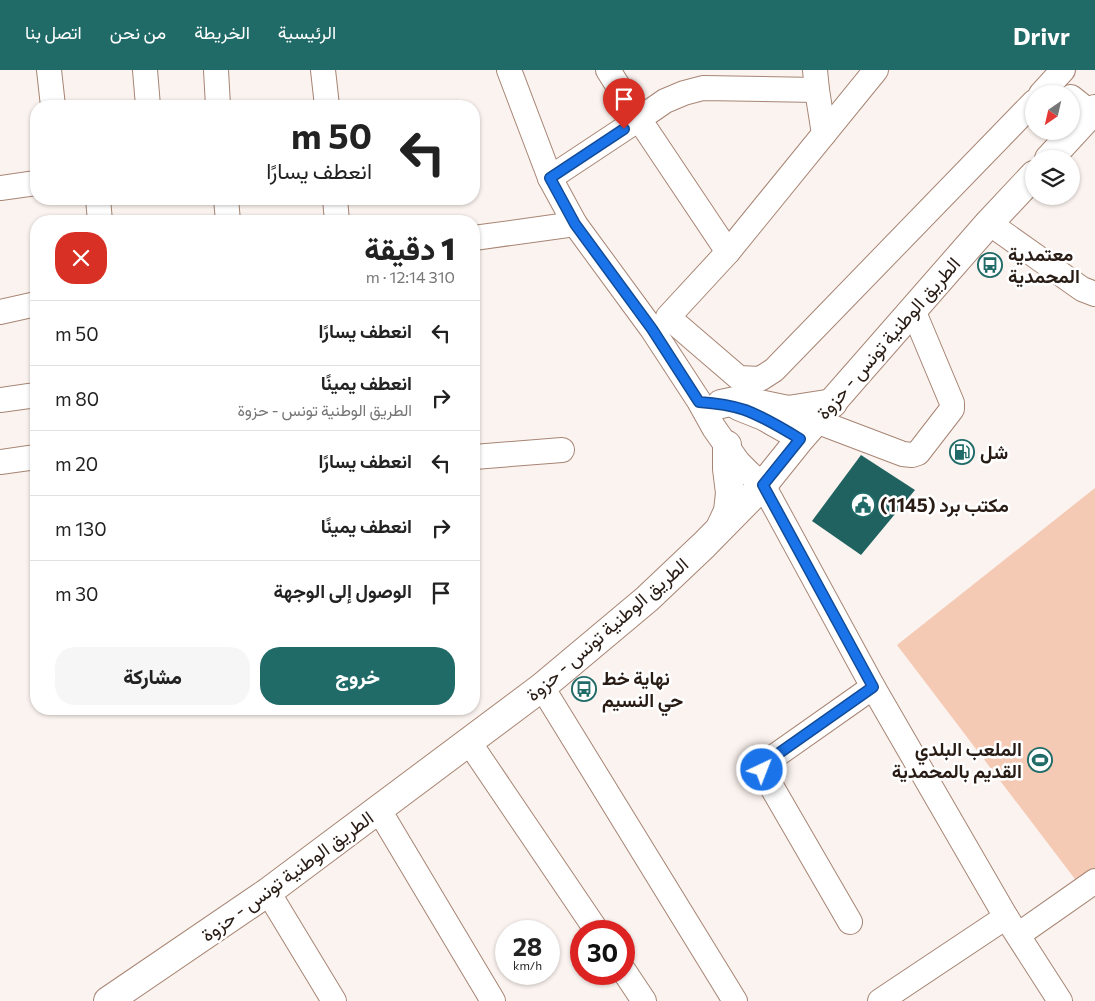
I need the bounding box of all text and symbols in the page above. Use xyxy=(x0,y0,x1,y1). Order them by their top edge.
text: اتصل بنا xyxy=(25,21,82,43)
text: من نحن xyxy=(110,21,166,43)
text: الخريطة xyxy=(194,21,250,43)
text: الرئيسية xyxy=(278,21,336,43)
text: Drivr xyxy=(1013,21,1070,50)
pin xyxy=(603,78,645,129)
icon: arrive xyxy=(610,85,638,113)
north arrow xyxy=(1025,85,1080,140)
map controls xyxy=(1025,85,1080,205)
text: 50 m xyxy=(291,113,372,156)
icon: left xyxy=(390,120,455,185)
button: layers xyxy=(1025,150,1080,205)
text: انعطف يسارًا xyxy=(266,157,372,184)
text: 1 دقيقة xyxy=(364,229,455,266)
button: close xyxy=(55,232,107,284)
place label: معتمدية المحمدية xyxy=(1008,242,1080,288)
street label: الطريق الوطنية تونس - حزوة xyxy=(811,252,965,424)
bus stop icon: معتمدية المحمدية xyxy=(977,252,1003,278)
text: 310 m · 12:14 xyxy=(366,267,455,286)
text: انعطف يسارًا xyxy=(318,319,412,342)
icon: left xyxy=(427,319,455,347)
text: 50 m xyxy=(55,322,99,345)
text: انعطف يمينًا xyxy=(321,371,412,394)
icon: right xyxy=(427,384,455,412)
text: 80 m xyxy=(55,387,99,410)
text: الطريق الوطنية تونس - حزوة xyxy=(237,400,412,419)
fuel station icon: شل xyxy=(949,439,975,465)
place label: شل xyxy=(980,440,1008,464)
text: انعطف يسارًا xyxy=(318,449,412,472)
icon: left xyxy=(427,449,455,477)
text: 20 m xyxy=(55,452,98,475)
public building icon: مكتب برد (1145) xyxy=(850,492,876,518)
place label: مكتب برد (1145) xyxy=(880,493,1009,518)
text: انعطف يمينًا xyxy=(321,514,412,537)
icon: right xyxy=(427,514,455,542)
text: 130 m xyxy=(55,517,107,540)
street label: الطريق الوطنية تونس - حزوة xyxy=(521,552,693,706)
text: الوصول إلى الوجهة xyxy=(273,579,412,602)
icon: arrive xyxy=(427,579,455,607)
text: 30 m xyxy=(55,582,98,605)
button: مشاركة xyxy=(55,647,250,705)
button: خروج xyxy=(260,647,455,705)
place label: نهاية خط حي النسيم xyxy=(602,666,683,717)
bus stop icon: نهاية خط حي النسيم xyxy=(571,676,597,702)
place label: الملعب البلدي القديم بالمحمدية xyxy=(892,737,1022,784)
position arrow xyxy=(735,743,787,795)
sports icon: الملعب البلدي القديم بالمحمدية xyxy=(1027,747,1053,773)
street label: الطريق الوطنية تونس - حزوة xyxy=(196,805,378,947)
speed limit sign: 30 xyxy=(570,920,635,985)
text: 28 xyxy=(513,931,542,961)
text: km/h xyxy=(513,958,542,972)

